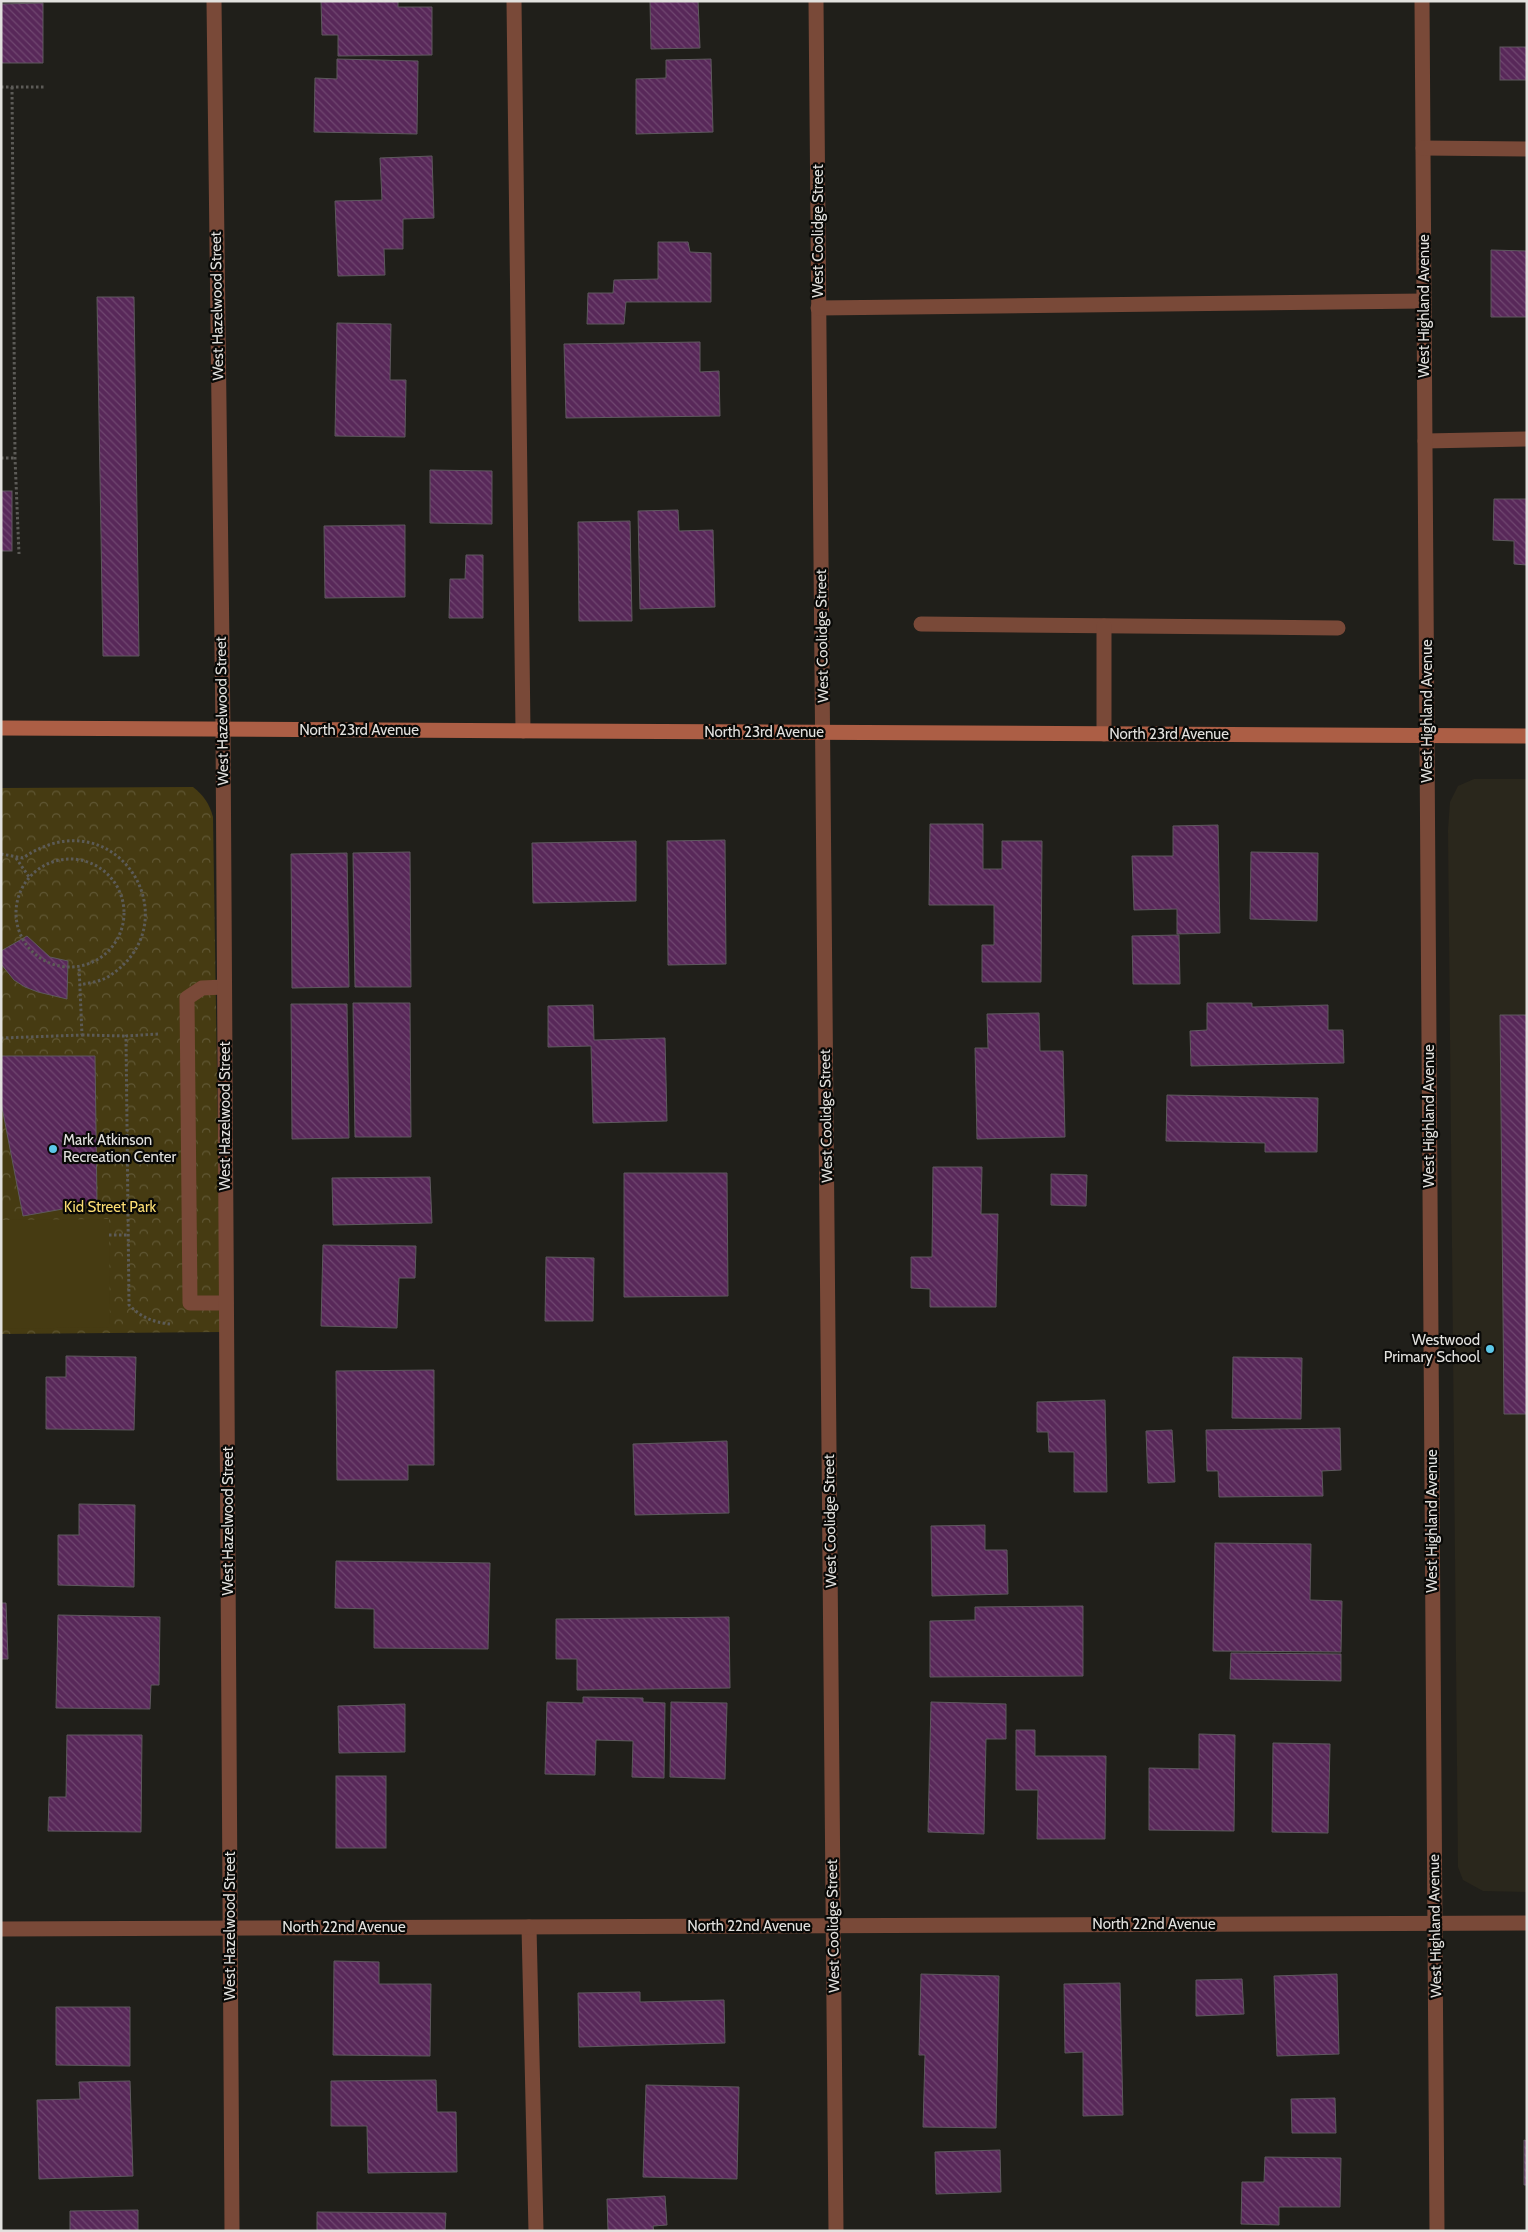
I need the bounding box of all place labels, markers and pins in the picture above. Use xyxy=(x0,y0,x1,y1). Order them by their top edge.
place label: Mark Atkinson Recreation Center xyxy=(63,1131,176,1166)
marker: Mark Atkinson Recreation Center xyxy=(47,1143,59,1155)
place label: Westwood Primary School xyxy=(1384,1331,1480,1366)
marker: Westwood Primary School xyxy=(1484,1343,1496,1355)

